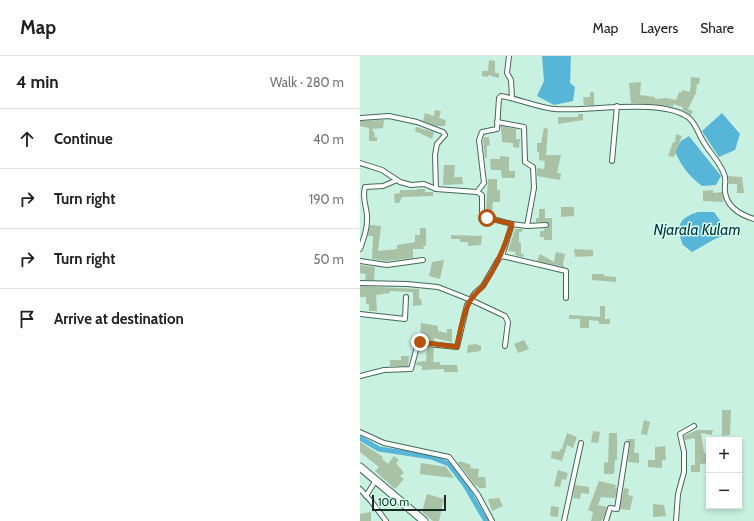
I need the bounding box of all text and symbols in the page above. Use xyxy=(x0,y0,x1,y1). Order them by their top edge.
text: Map xyxy=(20,16,56,39)
text: Map xyxy=(593,19,618,37)
text: Layers xyxy=(640,19,678,37)
text: Share xyxy=(700,19,734,37)
text: 4 min xyxy=(16,72,59,92)
text: Walk · 280 m xyxy=(270,74,344,90)
icon: ahead xyxy=(16,128,38,150)
text: Continue xyxy=(54,130,113,148)
text: 40 m xyxy=(313,131,344,147)
icon: right xyxy=(16,188,38,210)
text: Turn right xyxy=(54,190,115,208)
text: 190 m xyxy=(309,191,344,207)
route start xyxy=(478,209,496,227)
water label: Njarala Kulam xyxy=(654,221,740,239)
icon: right xyxy=(16,248,38,270)
text: Turn right xyxy=(54,250,115,268)
text: 50 m xyxy=(314,251,344,267)
icon: arrive xyxy=(16,308,38,330)
text: Arrive at destination xyxy=(54,310,184,328)
route end xyxy=(411,333,429,351)
map controls xyxy=(706,437,742,509)
button: + xyxy=(706,437,742,473)
button: − xyxy=(706,473,742,509)
scale bar xyxy=(372,493,446,512)
text: 100 m xyxy=(378,495,409,509)

